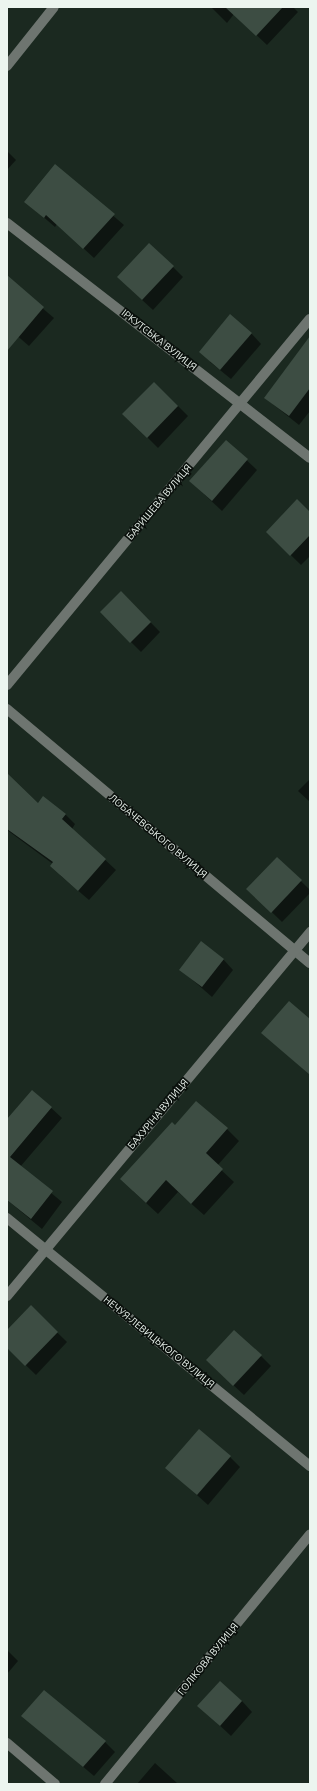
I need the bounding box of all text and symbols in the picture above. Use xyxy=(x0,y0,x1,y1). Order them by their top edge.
street label: ІРКУТСЬКА ВУЛИЦЯ xyxy=(119,307,199,373)
street label: БАРИШЕВА ВУЛИЦЯ xyxy=(124,462,194,542)
street label: ЛОБАЧЕВСЬКОГО ВУЛИЦЯ xyxy=(106,791,210,881)
street label: БАХУРІНА ВУЛИЦЯ xyxy=(125,1076,191,1152)
street label: НЕЧУЯ-ЛЕВИЦЬКОГО ВУЛИЦЯ xyxy=(101,1293,217,1391)
street label: ГОЛІКОВА ВУЛИЦЯ xyxy=(175,1621,241,1697)

